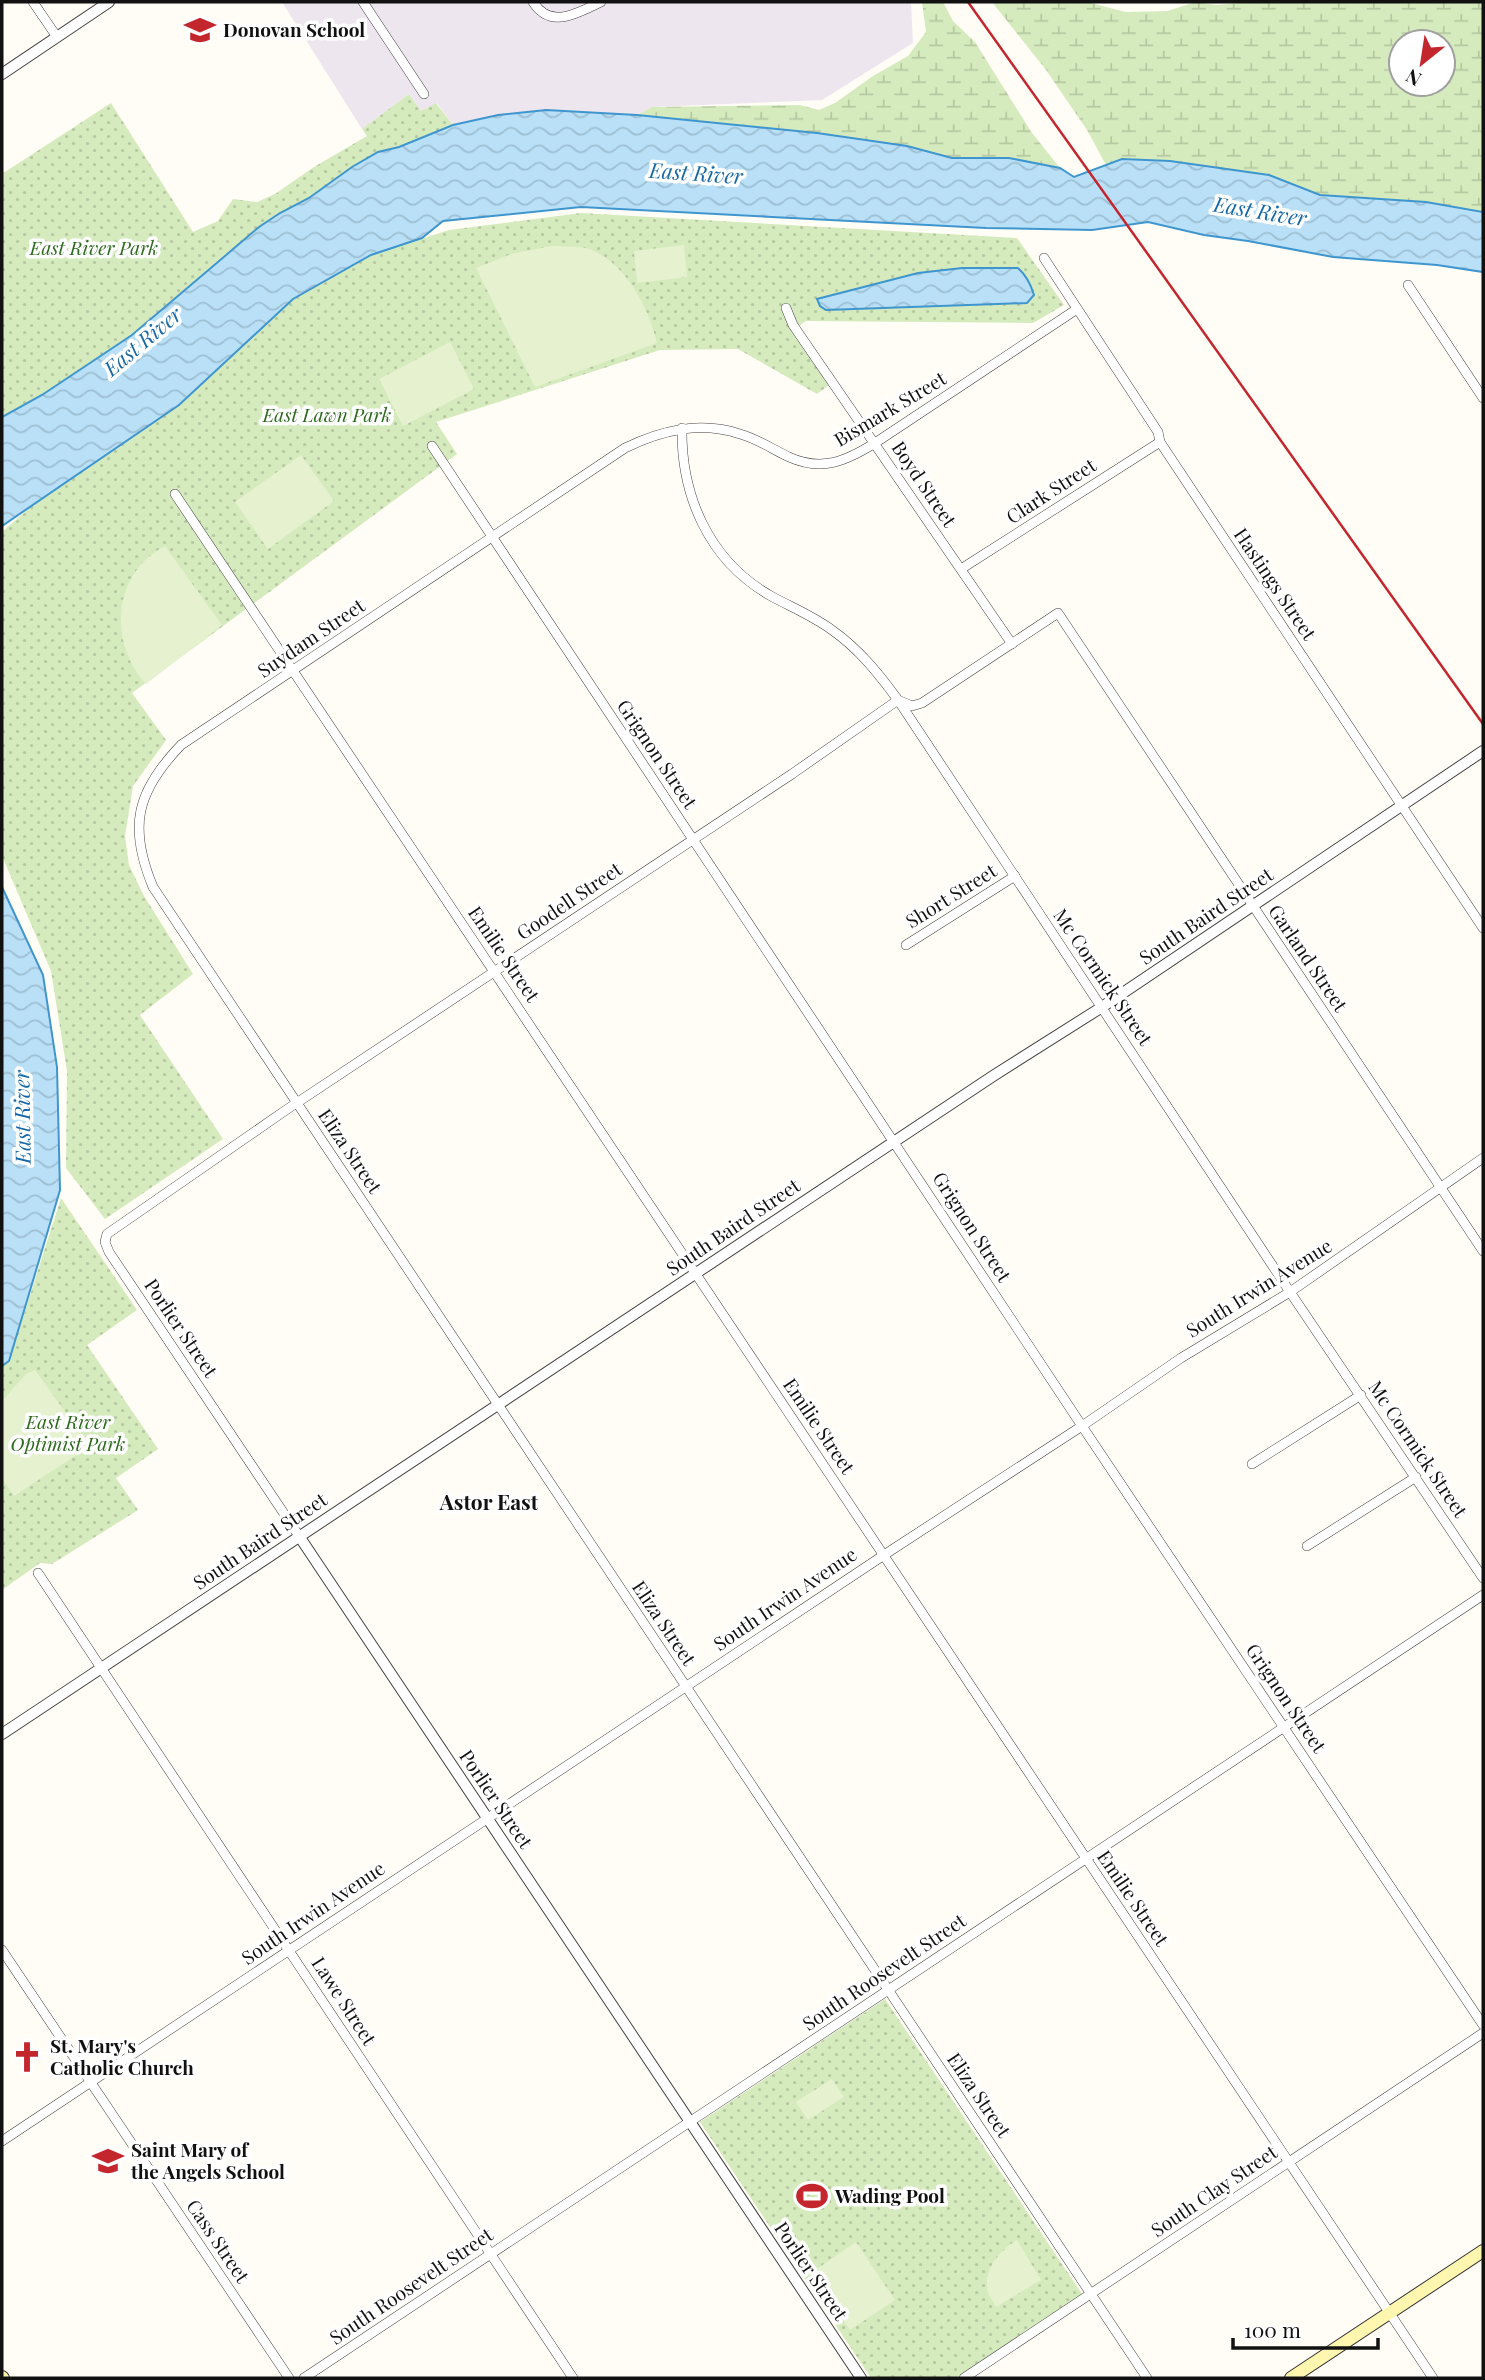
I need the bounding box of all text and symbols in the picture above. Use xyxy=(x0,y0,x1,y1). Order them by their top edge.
school or university icon: Donovan School xyxy=(183,13,217,47)
place label: Donovan School xyxy=(223,16,365,42)
north arrow xyxy=(1387,28,1457,98)
text: N xyxy=(1400,64,1425,93)
water label: East River xyxy=(647,155,745,189)
water label: East River xyxy=(1211,189,1310,231)
park label: East River Park xyxy=(29,234,158,260)
water label: East River xyxy=(96,299,187,382)
street label: Bismark Street xyxy=(829,364,950,452)
park label: East Lawn Park xyxy=(262,401,392,427)
street label: Boyd Street xyxy=(887,435,963,532)
street label: Clark Street xyxy=(1001,451,1101,529)
street label: Hastings Street xyxy=(1229,522,1323,645)
street label: Suydam Street xyxy=(252,592,369,683)
street label: Grignon Street xyxy=(612,694,704,813)
street label: Goodell Street xyxy=(511,855,626,945)
street label: Short Street xyxy=(900,857,1001,933)
street label: South Baird Street xyxy=(1133,861,1278,970)
street label: Garland Street xyxy=(1263,899,1354,1016)
street label: Emilie Street xyxy=(463,900,547,1007)
street label: Mc Cormick Street xyxy=(1048,903,1159,1050)
water label: East River xyxy=(6,1069,36,1165)
street label: Eliza Street xyxy=(313,1103,389,1198)
street label: Grignon Street xyxy=(928,1166,1018,1287)
street label: South Baird Street xyxy=(660,1172,805,1281)
street label: South Irwin Avenue xyxy=(1181,1232,1336,1343)
street label: Porlier Street xyxy=(139,1273,225,1382)
street label: Emilie Street xyxy=(778,1372,862,1479)
street label: Mc Cormick Street xyxy=(1363,1375,1474,1522)
park label: East River Optimist Park xyxy=(11,1408,126,1456)
street label: South Baird Street xyxy=(187,1486,332,1595)
district label: Astor East xyxy=(439,1487,539,1515)
street label: South Irwin Avenue xyxy=(708,1541,861,1656)
street label: Eliza Street xyxy=(627,1575,703,1670)
street label: Grignon Street xyxy=(1241,1638,1333,1757)
street label: Porlier Street xyxy=(454,1744,540,1853)
street label: Emilie Street xyxy=(1092,1844,1176,1951)
street label: South Irwin Avenue xyxy=(236,1855,389,1970)
street label: South Roosevelt Street xyxy=(797,1907,970,2036)
street label: Lawe Street xyxy=(307,1951,383,2050)
place label: St. Mary's Catholic Church xyxy=(50,2032,194,2080)
church icon: St. Mary's Catholic Church xyxy=(10,2040,44,2074)
street label: Eliza Street xyxy=(942,2047,1018,2142)
place label: Saint Mary of the Angels School xyxy=(130,2136,285,2184)
street label: South Clay Street xyxy=(1145,2138,1282,2242)
school or university icon: Saint Mary of the Angels School xyxy=(91,2144,125,2178)
sports icon: Wading Pool xyxy=(795,2179,829,2213)
place label: Wading Pool xyxy=(834,2182,945,2208)
street label: Cass Street xyxy=(181,2194,256,2287)
street label: Porlier Street xyxy=(769,2216,855,2325)
street label: South Roosevelt Street xyxy=(324,2221,497,2350)
scale bar xyxy=(1233,2306,1378,2350)
text: 100 m xyxy=(1244,2315,1301,2343)

